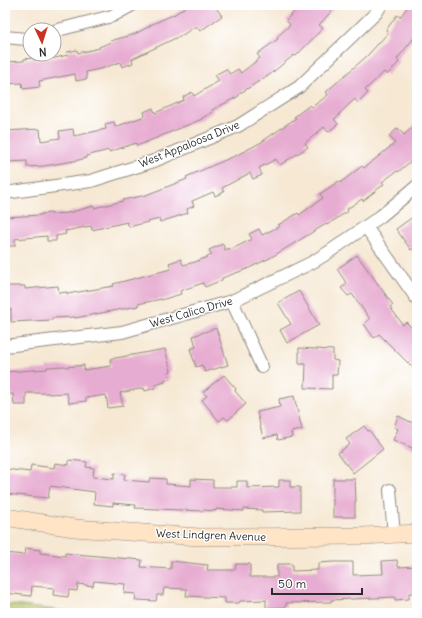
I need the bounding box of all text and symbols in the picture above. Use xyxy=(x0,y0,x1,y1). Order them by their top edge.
north arrow xyxy=(22,22,62,62)
text: N xyxy=(38,45,47,59)
street label: West Appaloosa Drive xyxy=(137,117,242,171)
street label: West Calico Drive xyxy=(148,293,234,331)
street label: West Lindgren Avenue xyxy=(156,526,266,544)
scale bar xyxy=(272,570,362,596)
text: 50 m xyxy=(278,576,307,591)

